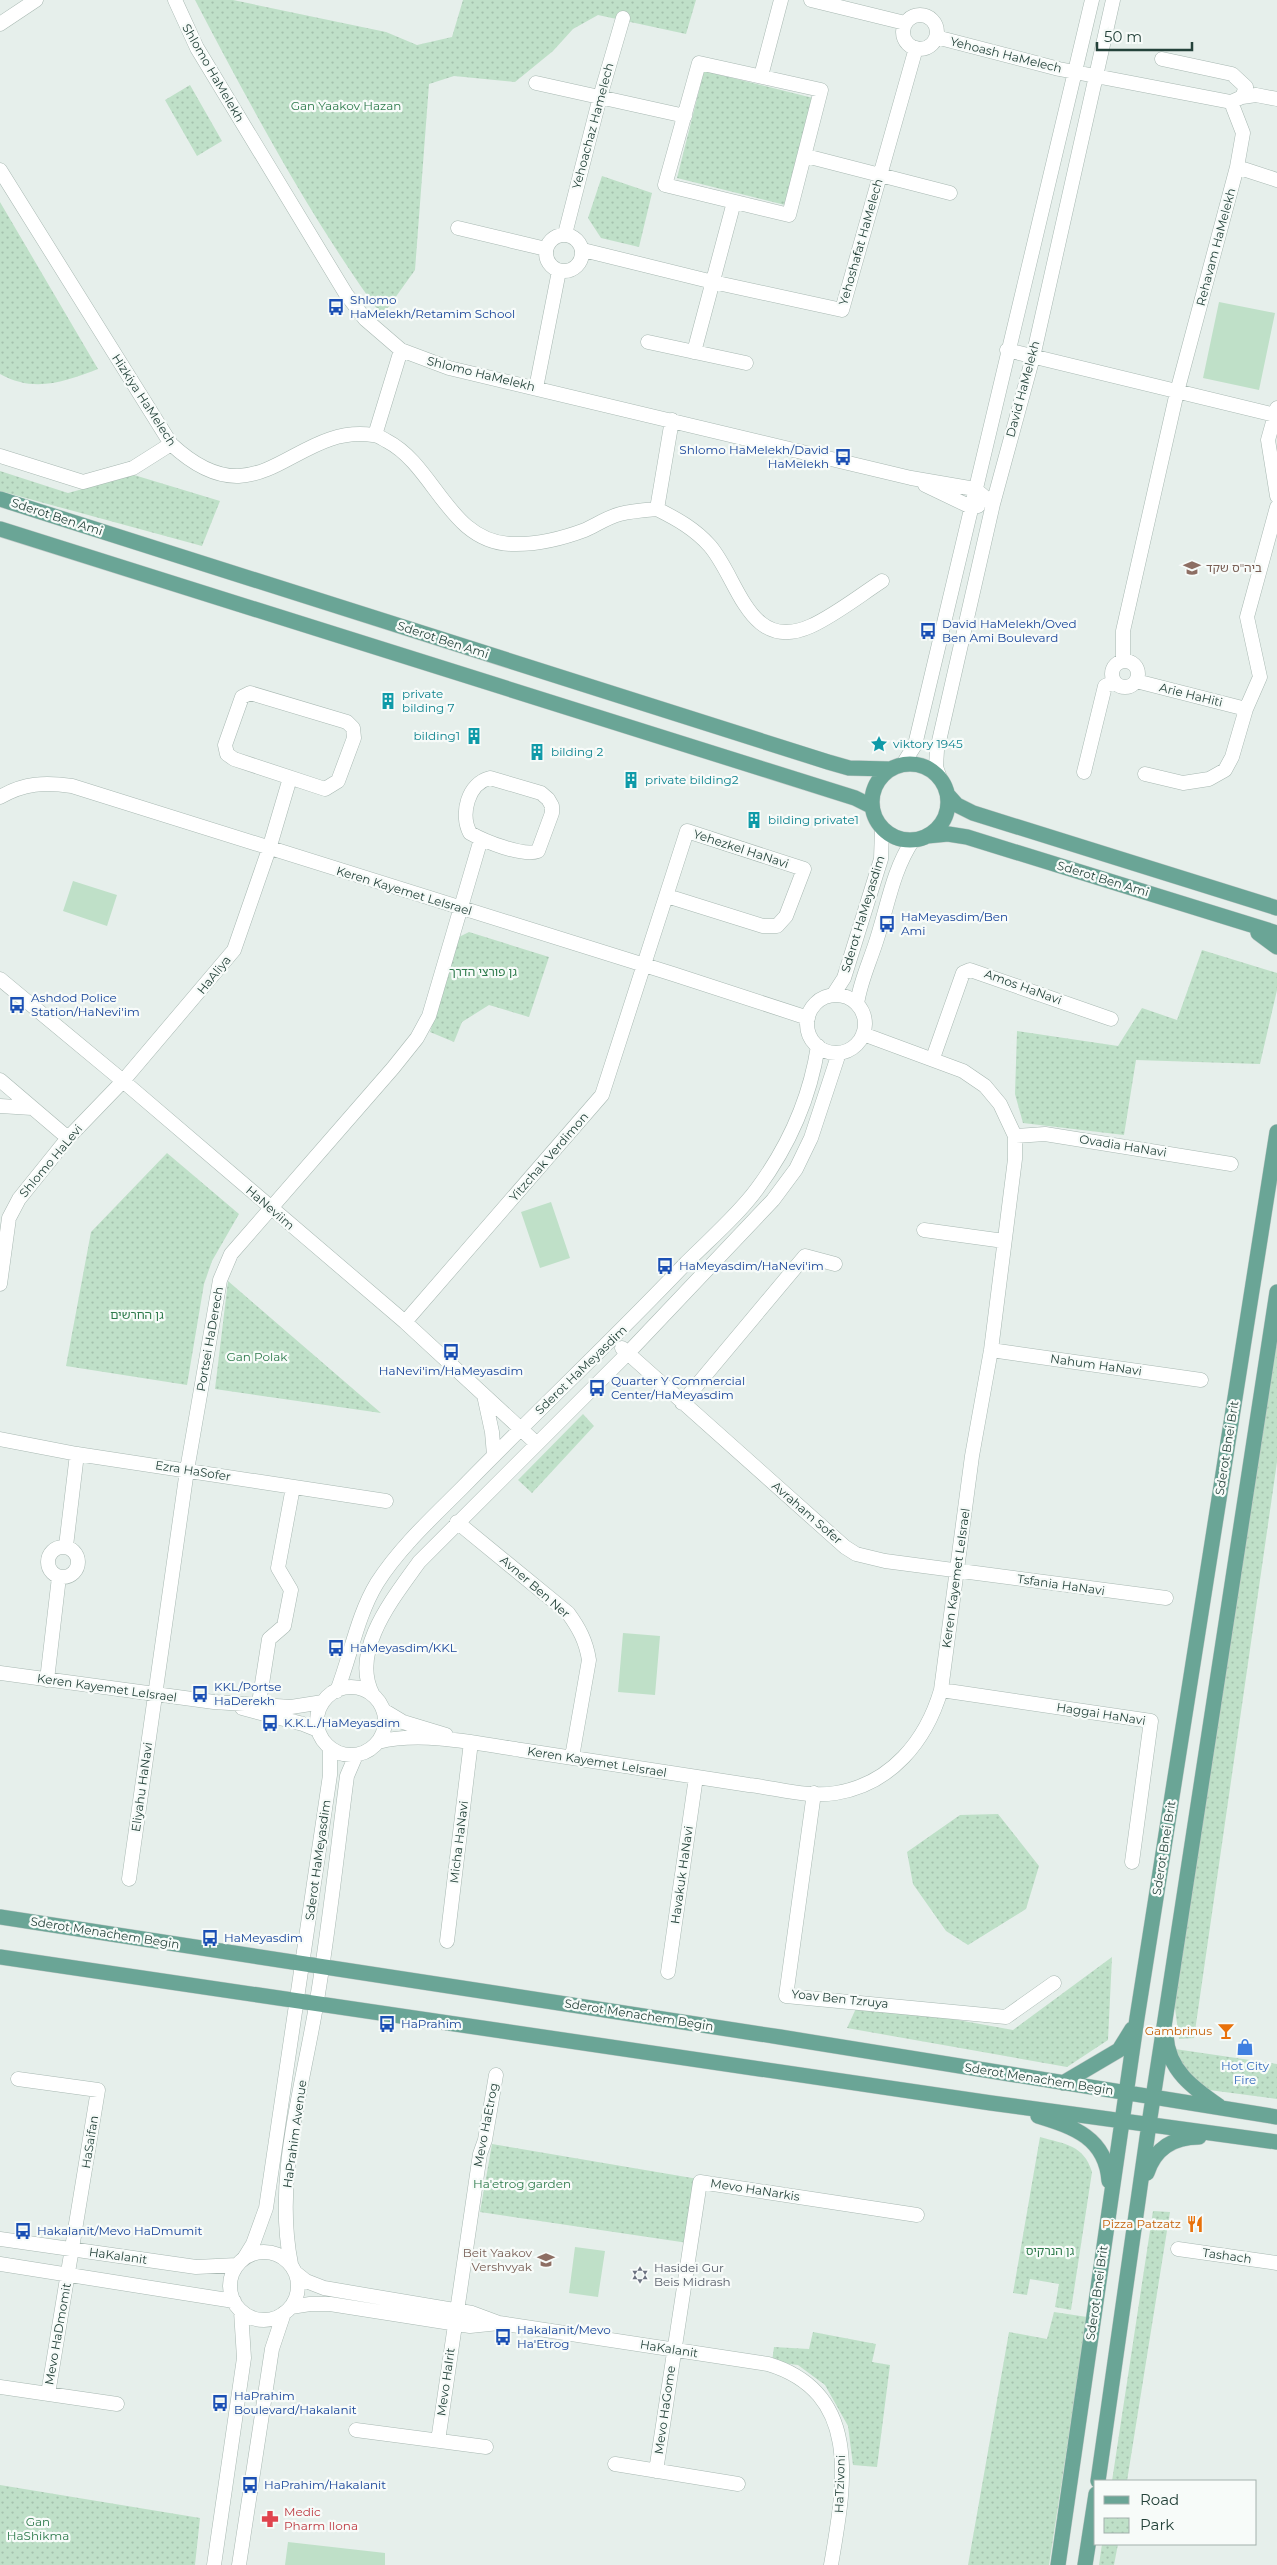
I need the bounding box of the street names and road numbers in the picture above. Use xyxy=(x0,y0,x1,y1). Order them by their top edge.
street label: Shlomo HaMelekh xyxy=(179,21,248,125)
street label: Yehoash HaMelech xyxy=(949,33,1064,76)
street label: Yehoachaz Hamelech xyxy=(568,61,617,191)
street label: Yehoshafat HaMelech xyxy=(835,177,886,307)
street label: Rehavam HaMelekh xyxy=(1193,186,1238,308)
street label: David HaMelekh xyxy=(1002,339,1043,439)
street label: Hizkiya HaMelech xyxy=(109,351,180,449)
street label: Shlomo HaMelekh xyxy=(425,353,537,394)
street label: Sderot Ben Ami xyxy=(10,495,105,538)
street label: Sderot Ben Ami xyxy=(396,618,491,661)
street label: Arie HaHiti xyxy=(1158,679,1224,710)
street label: Yehezkel HaNavi xyxy=(692,826,791,871)
street label: Sderot HaMeyasdim xyxy=(838,853,887,974)
street label: Sderot Ben Ami xyxy=(1055,857,1151,900)
street label: Keren Kayemet LeIsrael xyxy=(335,863,474,918)
street label: HaAliya xyxy=(194,952,234,997)
street label: Amos HaNavi xyxy=(982,966,1064,1007)
street label: Yitzchak Verdimon xyxy=(506,1109,591,1204)
street label: Shlomo HaLevi xyxy=(16,1121,85,1200)
street label: Ovadia HaNavi xyxy=(1078,1131,1168,1160)
street label: HaNeviim xyxy=(243,1182,298,1233)
street label: Portsei HaDerech xyxy=(193,1285,226,1392)
street label: Sderot HaMeyasdim xyxy=(532,1322,630,1417)
street label: Nahum HaNavi xyxy=(1049,1351,1143,1378)
street label: Sderot Bnei Brit xyxy=(1212,1399,1241,1496)
street label: Ezra HaSofer xyxy=(154,1457,232,1484)
street label: Avraham Sofer xyxy=(769,1478,846,1547)
street label: Keren Kayemet LeIsrael xyxy=(938,1507,973,1649)
street label: Avner Ben Ner xyxy=(497,1552,573,1621)
street label: Tsfania HaNavi xyxy=(1016,1571,1106,1598)
street label: Keren Kayemet LeIsrael xyxy=(36,1670,178,1705)
street label: Haggai HaNavi xyxy=(1055,1699,1147,1728)
street label: Eliyahu HaNavi xyxy=(128,1741,155,1833)
street label: Keren Kayemet LeIsrael xyxy=(526,1743,668,1780)
street label: Sderot HaMeyasdim xyxy=(302,1799,333,1921)
street label: Sderot Bnei Brit xyxy=(1149,1799,1178,1896)
street label: Micha HaNavi xyxy=(446,1800,471,1884)
street label: Havakuk HaNavi xyxy=(667,1825,696,1925)
street label: Sderot Menachem Begin xyxy=(30,1913,181,1952)
street label: Yoav Ben Tzruya xyxy=(791,1986,889,2011)
street label: Sderot Menachem Begin xyxy=(564,1995,715,2034)
street label: Sderot Menachem Begin xyxy=(964,2059,1115,2098)
street label: HaPrahim Avenue xyxy=(279,2079,310,2189)
street label: Mevo HaEtrog xyxy=(470,2081,501,2168)
street label: HaSaifan xyxy=(78,2114,101,2170)
street label: Mevo HaNarkis xyxy=(709,2175,801,2204)
street label: HaKalanit xyxy=(88,2244,148,2267)
street label: Sderot Bnei Brit xyxy=(1082,2244,1111,2341)
street label: Tashach xyxy=(1202,2245,1253,2266)
street label: Mevo HaDmomit xyxy=(41,2282,74,2386)
street label: HaKalanit xyxy=(639,2337,699,2361)
street label: Mevo HaIrit xyxy=(433,2347,458,2417)
street label: Mevo HaGome xyxy=(651,2365,678,2455)
street label: HaTzivoni xyxy=(831,2455,848,2513)

